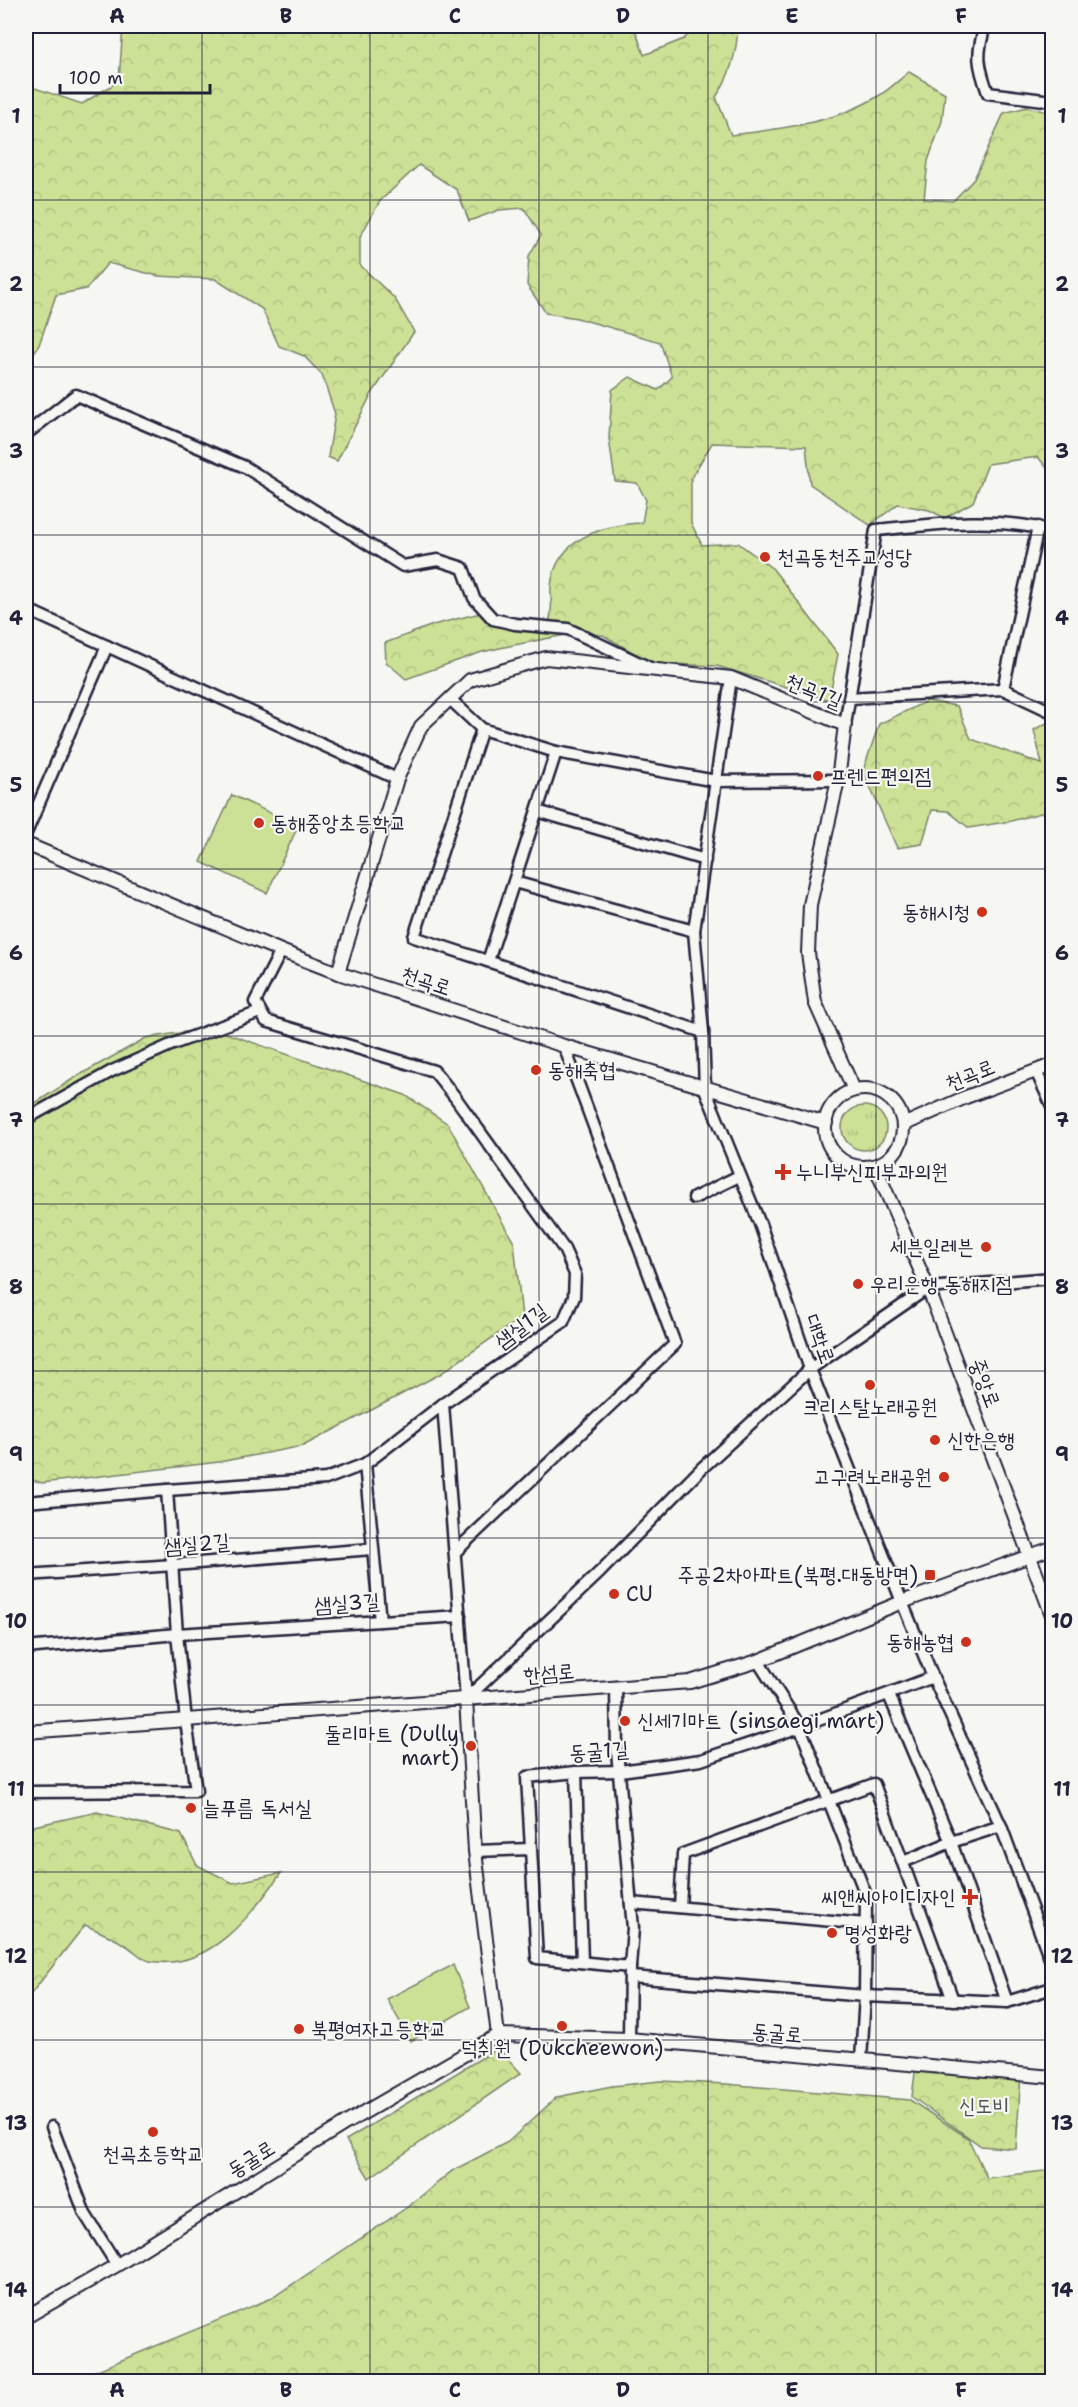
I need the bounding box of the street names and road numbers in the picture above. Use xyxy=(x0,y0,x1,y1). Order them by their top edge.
street label: 천곡1길 xyxy=(781,667,847,715)
street label: 천곡로 xyxy=(398,960,454,1002)
street label: 천곡로 xyxy=(941,1053,999,1097)
street label: 샘실1길 xyxy=(489,1297,553,1355)
street label: 대학로 xyxy=(798,1310,842,1368)
street label: 중앙로 xyxy=(963,1354,1007,1412)
street label: 샘실2길 xyxy=(163,1527,231,1561)
street label: 샘실3길 xyxy=(313,1587,381,1619)
street label: 한섬로 xyxy=(523,1657,575,1689)
street label: 동굴1길 xyxy=(568,1735,630,1767)
street label: 동굴로 xyxy=(751,2017,803,2049)
street label: 동굴로 xyxy=(222,2134,280,2184)

